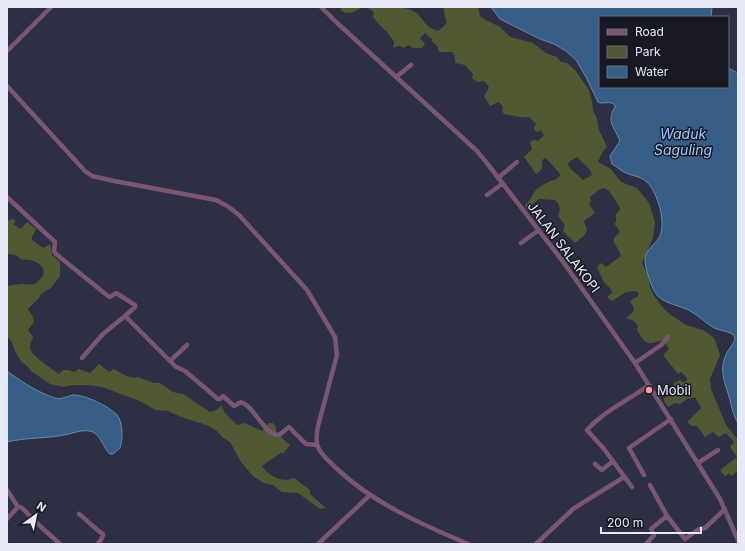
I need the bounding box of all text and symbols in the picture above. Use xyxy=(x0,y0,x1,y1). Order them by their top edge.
legend xyxy=(599,16,729,88)
text: Road xyxy=(635,24,664,39)
text: Park xyxy=(635,44,661,59)
text: Water xyxy=(635,64,669,79)
water label: Waduk Saguling xyxy=(654,125,712,158)
street label: JALAN SALAKOPI xyxy=(525,198,603,296)
place label: Mobil xyxy=(657,382,691,398)
marker: Mobil xyxy=(644,385,654,395)
north arrow xyxy=(16,495,56,535)
text: N xyxy=(34,498,49,515)
scale bar xyxy=(601,509,701,535)
text: 200 m xyxy=(607,515,643,530)

